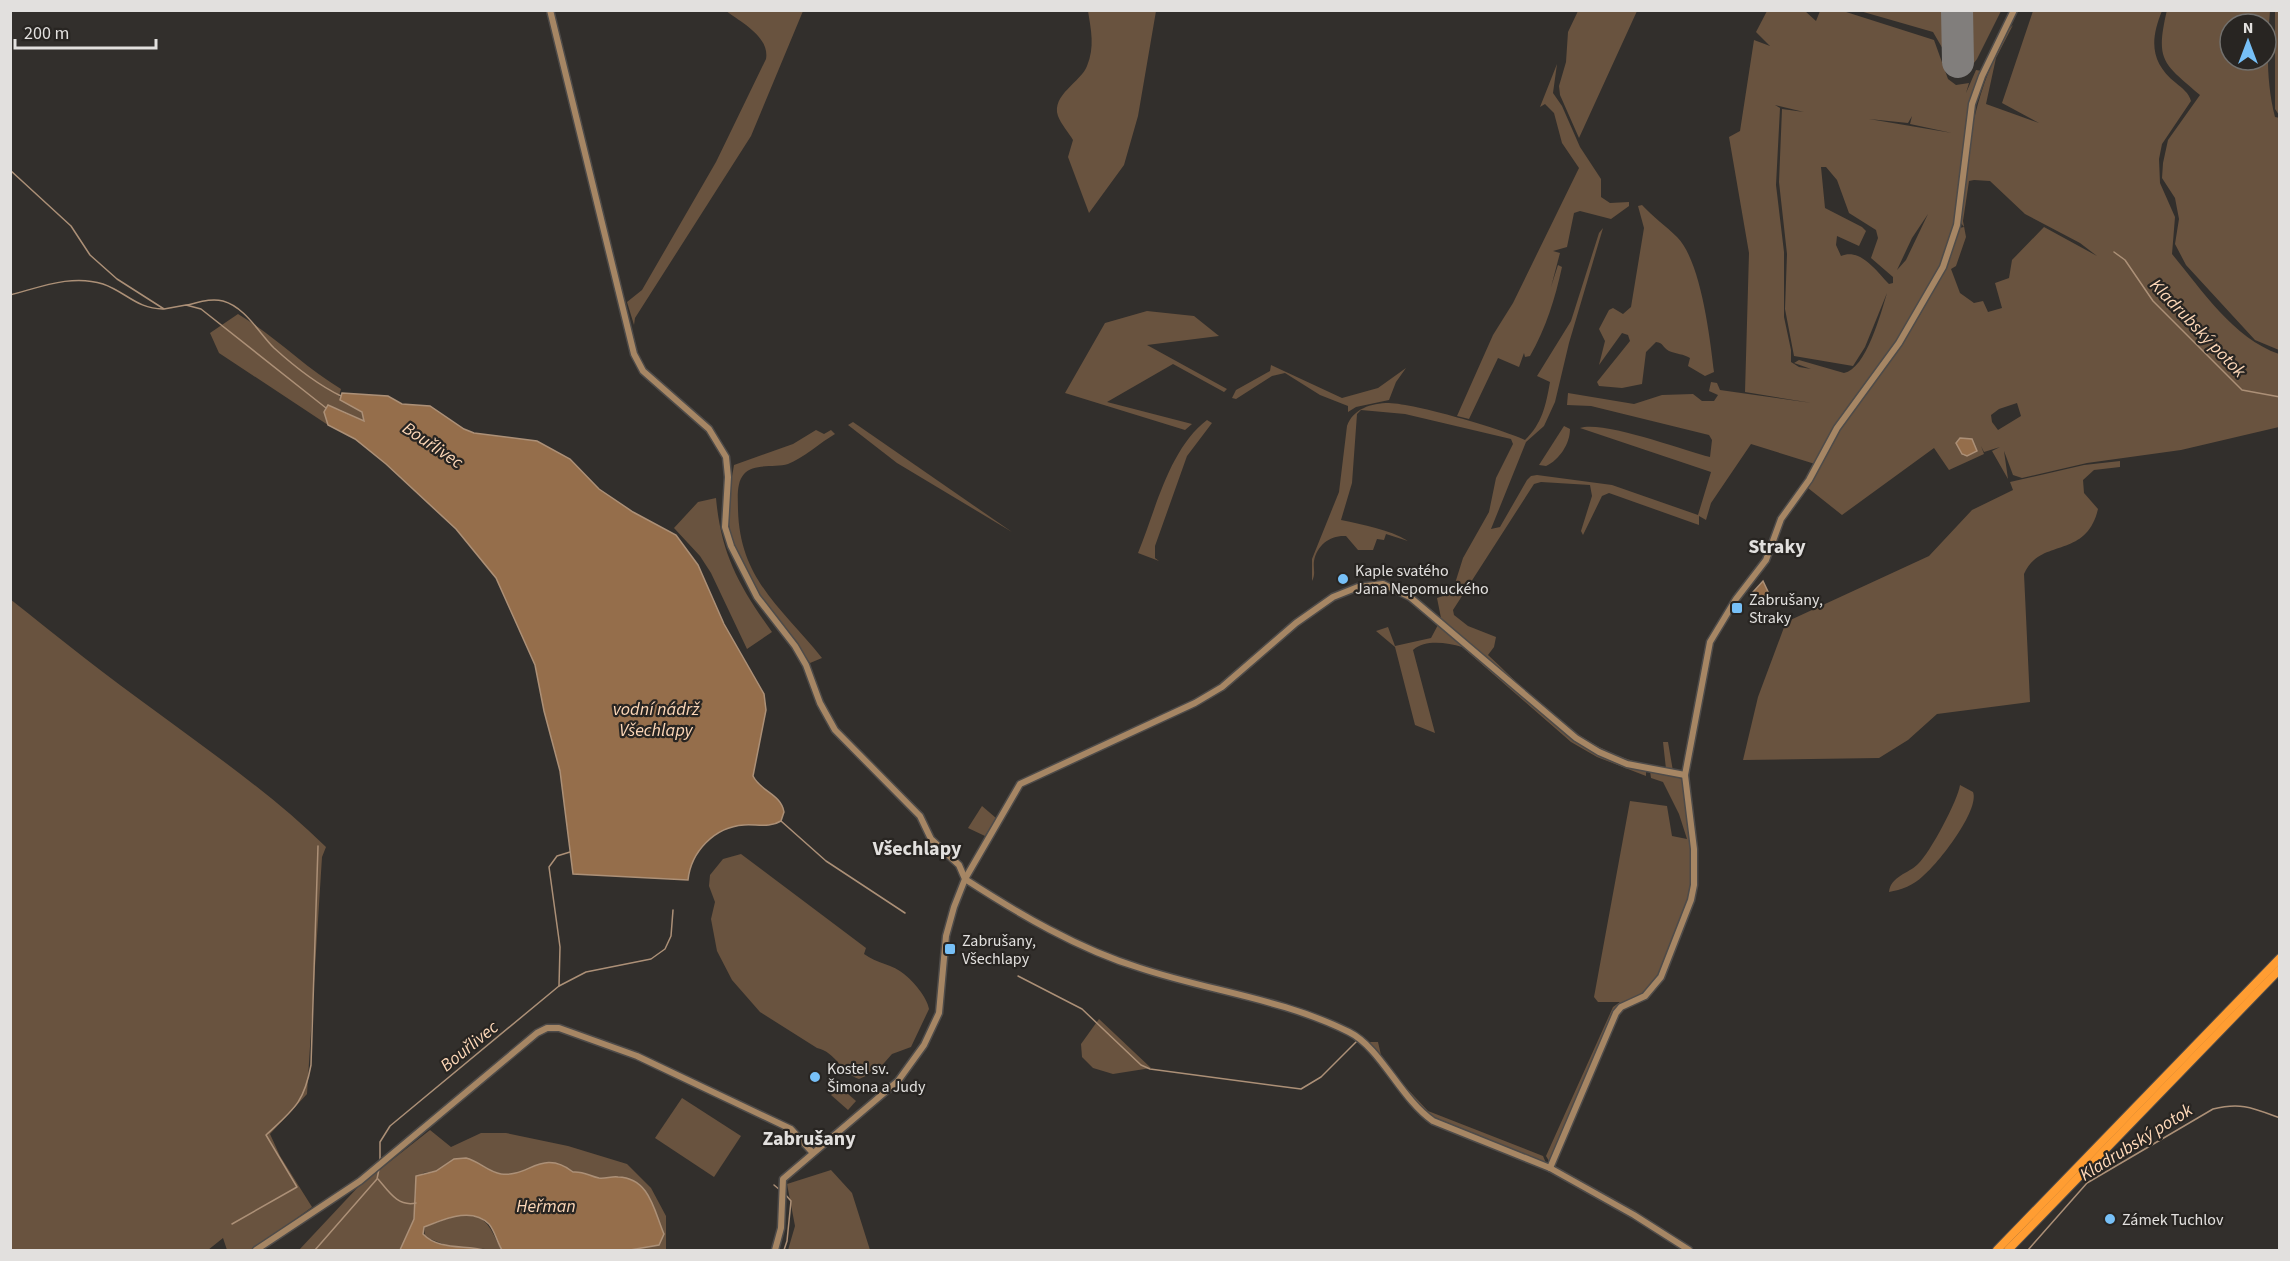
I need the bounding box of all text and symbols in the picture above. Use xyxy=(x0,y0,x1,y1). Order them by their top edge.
scale bar xyxy=(15,12,156,50)
north arrow xyxy=(2218,12,2278,72)
text: N xyxy=(2243,17,2253,39)
text: 200 m xyxy=(24,21,69,46)
water label: Kladrubský potok xyxy=(2144,273,2252,384)
water label: Bouřlivec xyxy=(397,416,468,475)
district label: Straky xyxy=(1748,533,1806,561)
place label: Kaple svatého Jana Nepomuckého xyxy=(1355,560,1489,600)
marker: Kaple svatého Jana Nepomuckého xyxy=(1336,572,1350,586)
place label: Zabrušany, Straky xyxy=(1749,589,1823,629)
marker: Zabrušany, Straky xyxy=(1730,601,1744,615)
water label: vodní nádrž Všechlapy xyxy=(613,697,701,743)
district label: Všechlapy xyxy=(872,835,962,863)
place label: Zabrušany, Všechlapy xyxy=(962,930,1036,970)
marker: Zabrušany, Všechlapy xyxy=(943,942,957,956)
water label: Bouřlivec xyxy=(435,1015,504,1078)
place label: Kostel sv. Šimona a Judy xyxy=(827,1058,926,1098)
marker: Kostel sv. Šimona a Judy xyxy=(808,1070,822,1084)
water label: Kladrubský potok xyxy=(2075,1097,2198,1187)
district label: Zabrušany xyxy=(762,1125,856,1153)
water label: Heřman xyxy=(516,1194,576,1219)
place label: Zámek Tuchlov xyxy=(2122,1209,2224,1231)
marker: Zámek Tuchlov xyxy=(2103,1212,2117,1226)

